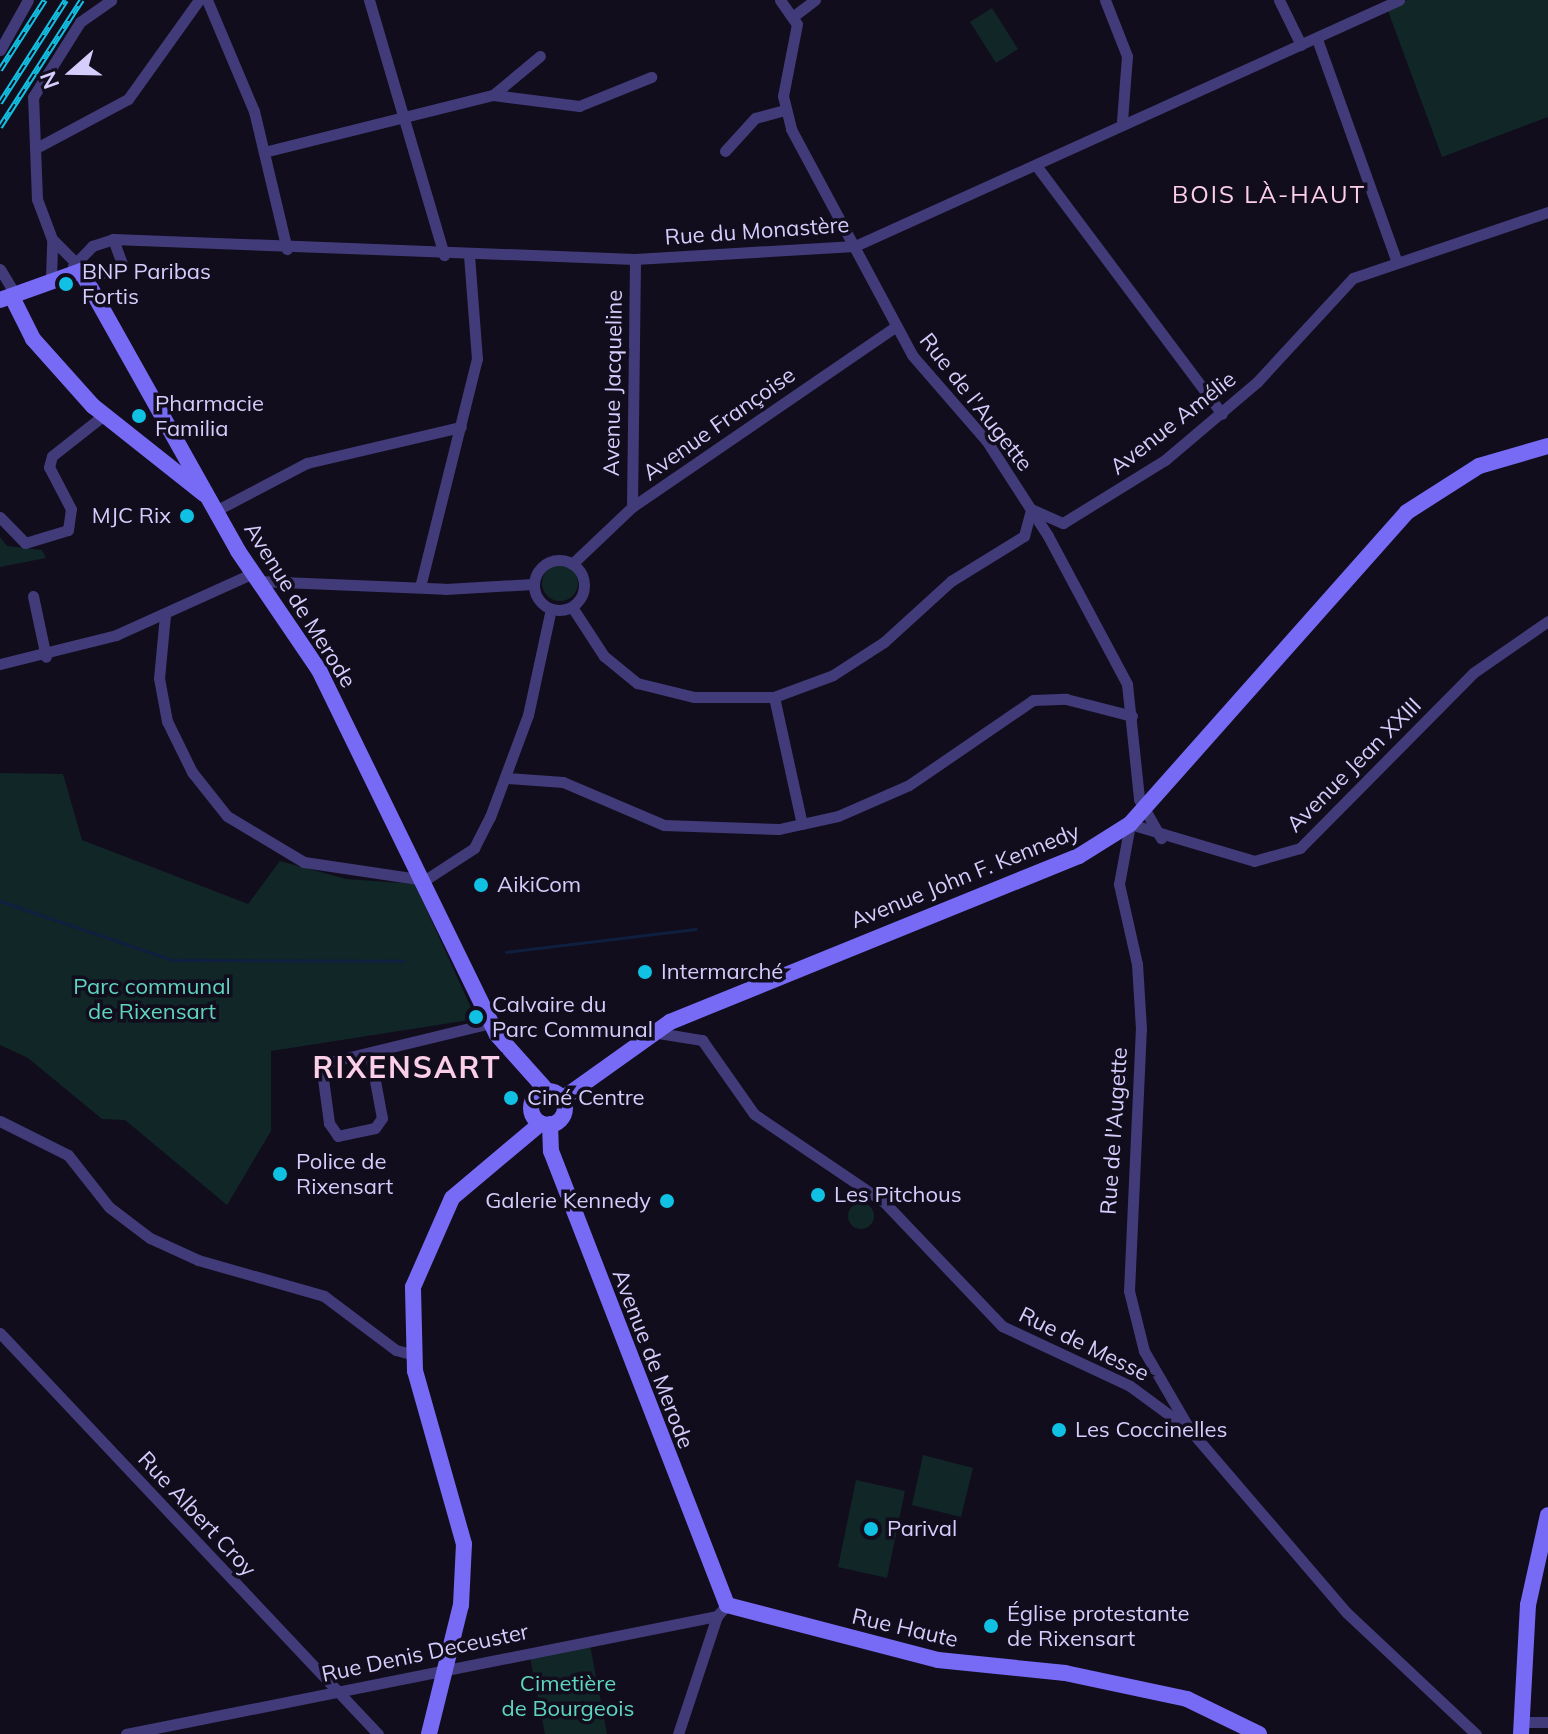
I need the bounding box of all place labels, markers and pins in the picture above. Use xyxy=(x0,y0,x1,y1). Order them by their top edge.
place label: BNP Paribas Fortis xyxy=(82,258,211,310)
marker: BNP Paribas Fortis xyxy=(57,275,75,293)
place label: Pharmacie Familia xyxy=(155,390,264,442)
marker: Pharmacie Familia xyxy=(130,407,148,425)
place label: MJC Rix xyxy=(92,503,171,529)
marker: MJC Rix xyxy=(178,507,196,525)
place label: AikiCom xyxy=(497,872,581,898)
marker: AikiCom xyxy=(472,876,490,894)
place label: Intermarché xyxy=(661,959,783,985)
marker: Intermarché xyxy=(636,963,654,981)
place label: Calvaire du Parc Communal xyxy=(492,991,653,1042)
marker: Calvaire du Parc Communal xyxy=(467,1008,485,1026)
place label: Ciné Centre xyxy=(527,1085,645,1111)
marker: Ciné Centre xyxy=(502,1089,520,1107)
place label: Police de Rixensart xyxy=(296,1148,393,1200)
marker: Police de Rixensart xyxy=(271,1165,289,1183)
place label: Les Pitchous xyxy=(834,1182,962,1208)
marker: Les Pitchous xyxy=(809,1186,827,1204)
place label: Galerie Kennedy xyxy=(485,1188,651,1214)
marker: Galerie Kennedy xyxy=(658,1192,676,1210)
place label: Les Coccinelles xyxy=(1075,1417,1227,1443)
marker: Les Coccinelles xyxy=(1050,1421,1068,1439)
place label: Parival xyxy=(887,1516,957,1542)
marker: Parival xyxy=(862,1520,880,1538)
place label: Église protestante de Rixensart xyxy=(1007,1600,1189,1652)
marker: Église protestante de Rixensart xyxy=(982,1617,1000,1635)

